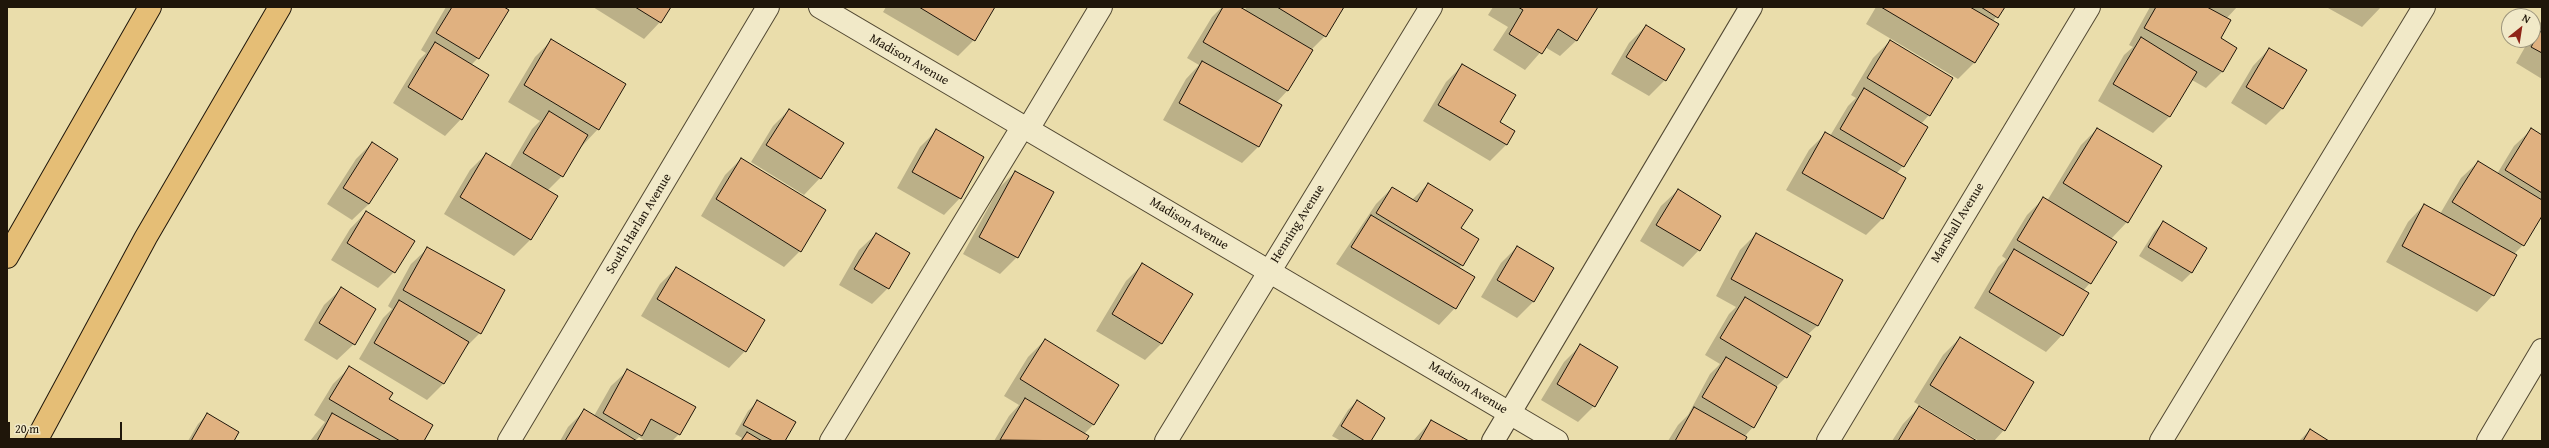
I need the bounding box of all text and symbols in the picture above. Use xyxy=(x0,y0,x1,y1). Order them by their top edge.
north arrow xyxy=(2501,8,2541,48)
text: N xyxy=(2519,10,2534,27)
street label: Madison Avenue xyxy=(866,31,952,89)
street label: South Harlan Avenue xyxy=(603,171,675,277)
street label: Marshall Avenue xyxy=(1928,180,1988,266)
street label: Henning Avenue xyxy=(1268,182,1328,266)
street label: Madison Avenue xyxy=(1147,194,1231,254)
street label: Madison Avenue xyxy=(1426,358,1510,418)
scale bar xyxy=(10,414,124,440)
text: 20 m xyxy=(15,420,39,437)

